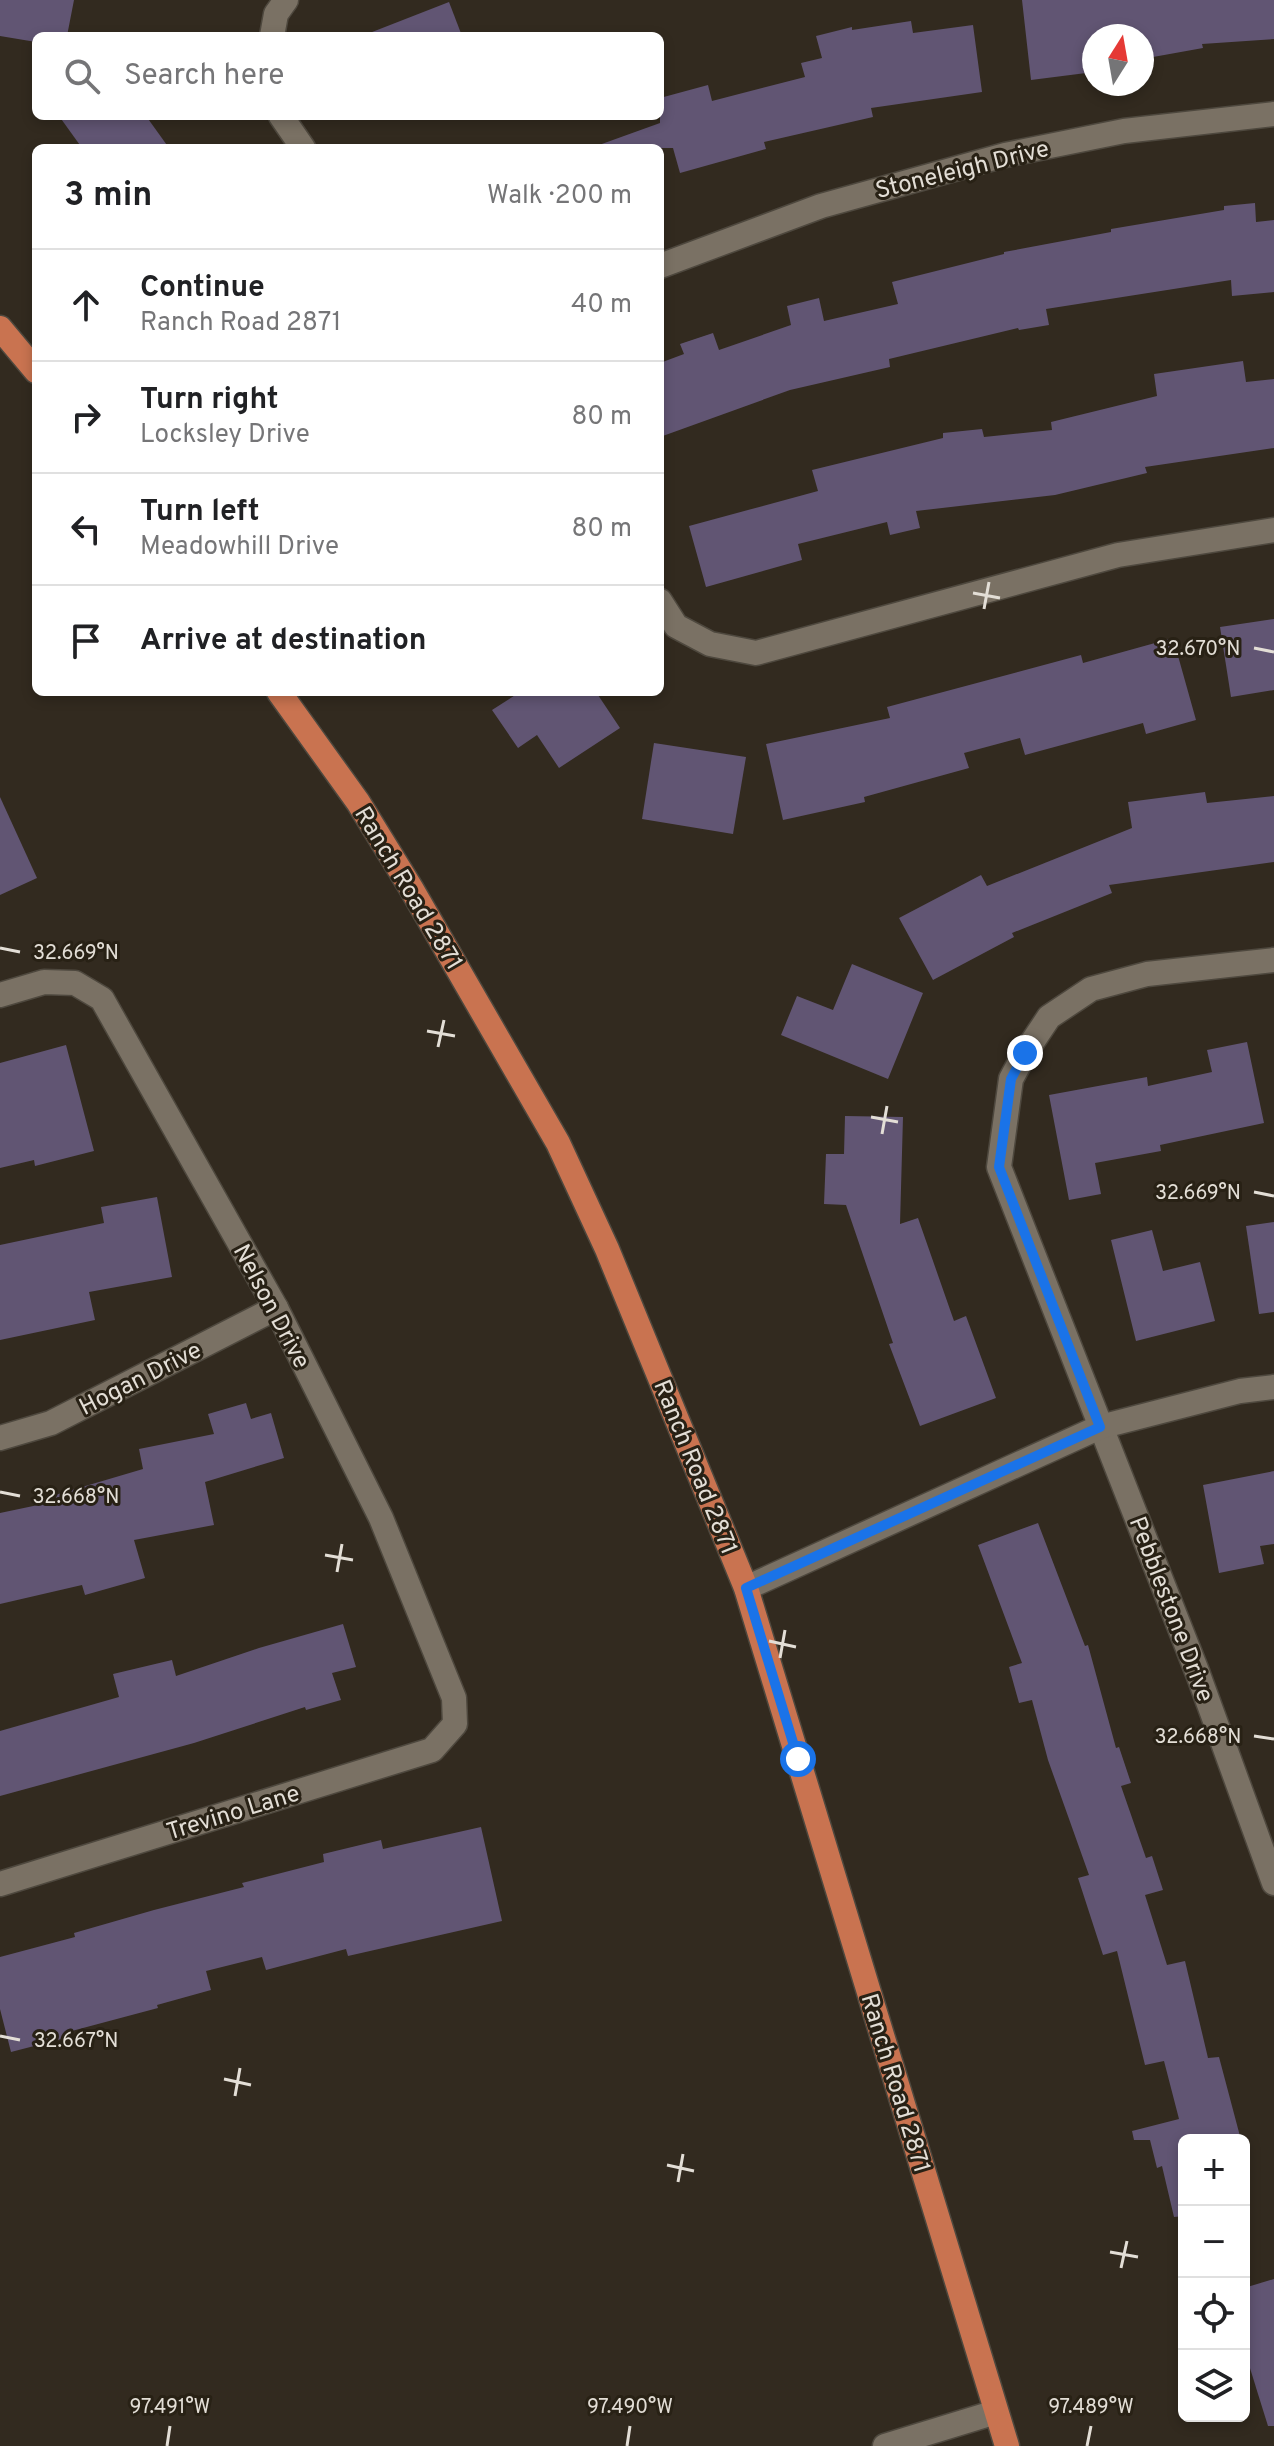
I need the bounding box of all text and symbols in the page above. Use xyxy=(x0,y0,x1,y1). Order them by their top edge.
north arrow xyxy=(1082,24,1154,96)
search box xyxy=(32,32,664,120)
icon: search xyxy=(60,54,104,98)
text: Search here xyxy=(124,58,284,95)
street label: Stoneleigh Drive xyxy=(873,135,1052,207)
text: 3 min xyxy=(64,175,152,218)
text: Walk · 200 m xyxy=(487,180,632,213)
text: Continue xyxy=(140,270,265,307)
icon: ahead xyxy=(64,283,108,327)
text: 40 m xyxy=(571,289,632,322)
text: Ranch Road 2871 xyxy=(140,307,341,340)
text: Turn right xyxy=(140,382,278,419)
icon: right xyxy=(64,395,108,439)
text: 80 m xyxy=(572,401,632,434)
text: Locksley Drive xyxy=(140,419,310,452)
text: Turn left xyxy=(140,494,260,531)
icon: left xyxy=(64,507,108,551)
text: 80 m xyxy=(572,513,632,546)
text: Meadowhill Drive xyxy=(140,531,339,564)
icon: arrive xyxy=(64,619,108,663)
text: Arrive at destination xyxy=(140,623,426,660)
text: 32.670°N xyxy=(1156,637,1240,663)
street label: Ranch Road 2871 xyxy=(347,802,468,976)
text: 32.669°N xyxy=(33,941,119,967)
route end xyxy=(1007,1035,1043,1071)
text: 32.669°N xyxy=(1155,1181,1241,1207)
street label: Nelson Drive xyxy=(225,1240,316,1374)
street label: Hogan Drive xyxy=(75,1336,207,1423)
street label: Ranch Road 2871 xyxy=(645,1376,743,1560)
text: 32.668°N xyxy=(33,1485,119,1511)
street label: Pebblestone Drive xyxy=(1121,1513,1219,1707)
text: 32.668°N xyxy=(1155,1725,1241,1751)
route start xyxy=(780,1741,816,1777)
street label: Trevino Lane xyxy=(163,1779,304,1848)
street label: Ranch Road 2871 xyxy=(853,1990,936,2177)
text: 32.667°N xyxy=(34,2029,118,2055)
map controls xyxy=(1178,2134,1250,2422)
button: + xyxy=(1178,2134,1250,2206)
button: − xyxy=(1178,2206,1250,2278)
button: locate xyxy=(1178,2278,1250,2350)
button: layers xyxy=(1178,2350,1250,2422)
text: 97.491°W xyxy=(130,2395,210,2421)
text: 97.490°W xyxy=(587,2395,673,2421)
text: 97.489°W xyxy=(1048,2395,1134,2421)

